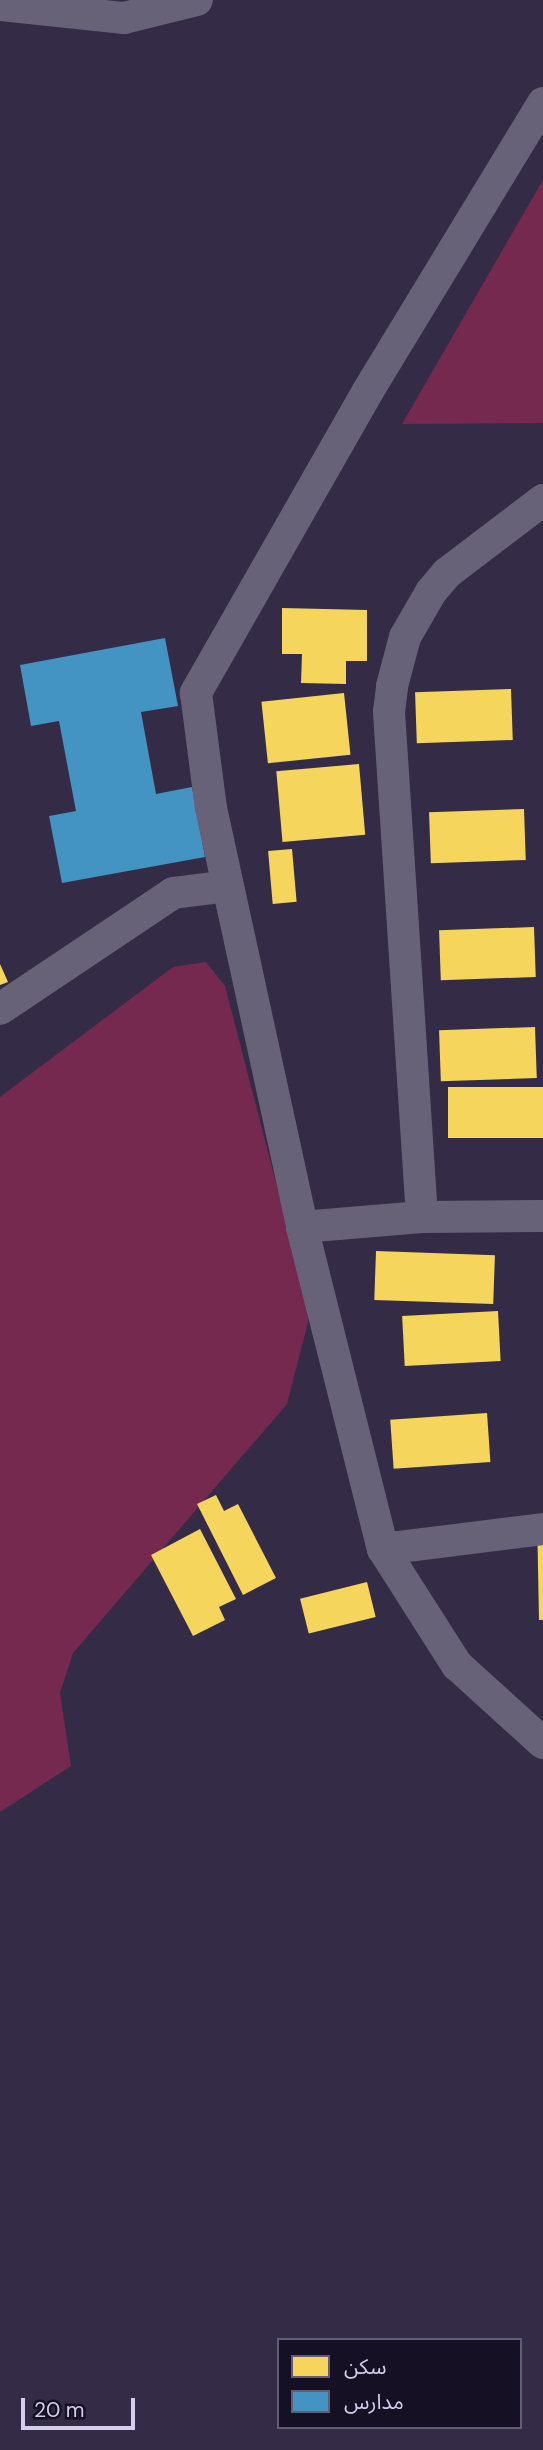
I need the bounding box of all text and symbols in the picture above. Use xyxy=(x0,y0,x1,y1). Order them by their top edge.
legend xyxy=(277,2338,522,2429)
text: سكن xyxy=(344,2353,386,2381)
scale bar xyxy=(24,2384,138,2428)
text: مدارس xyxy=(344,2388,404,2416)
text: 20 m xyxy=(34,2396,85,2424)

